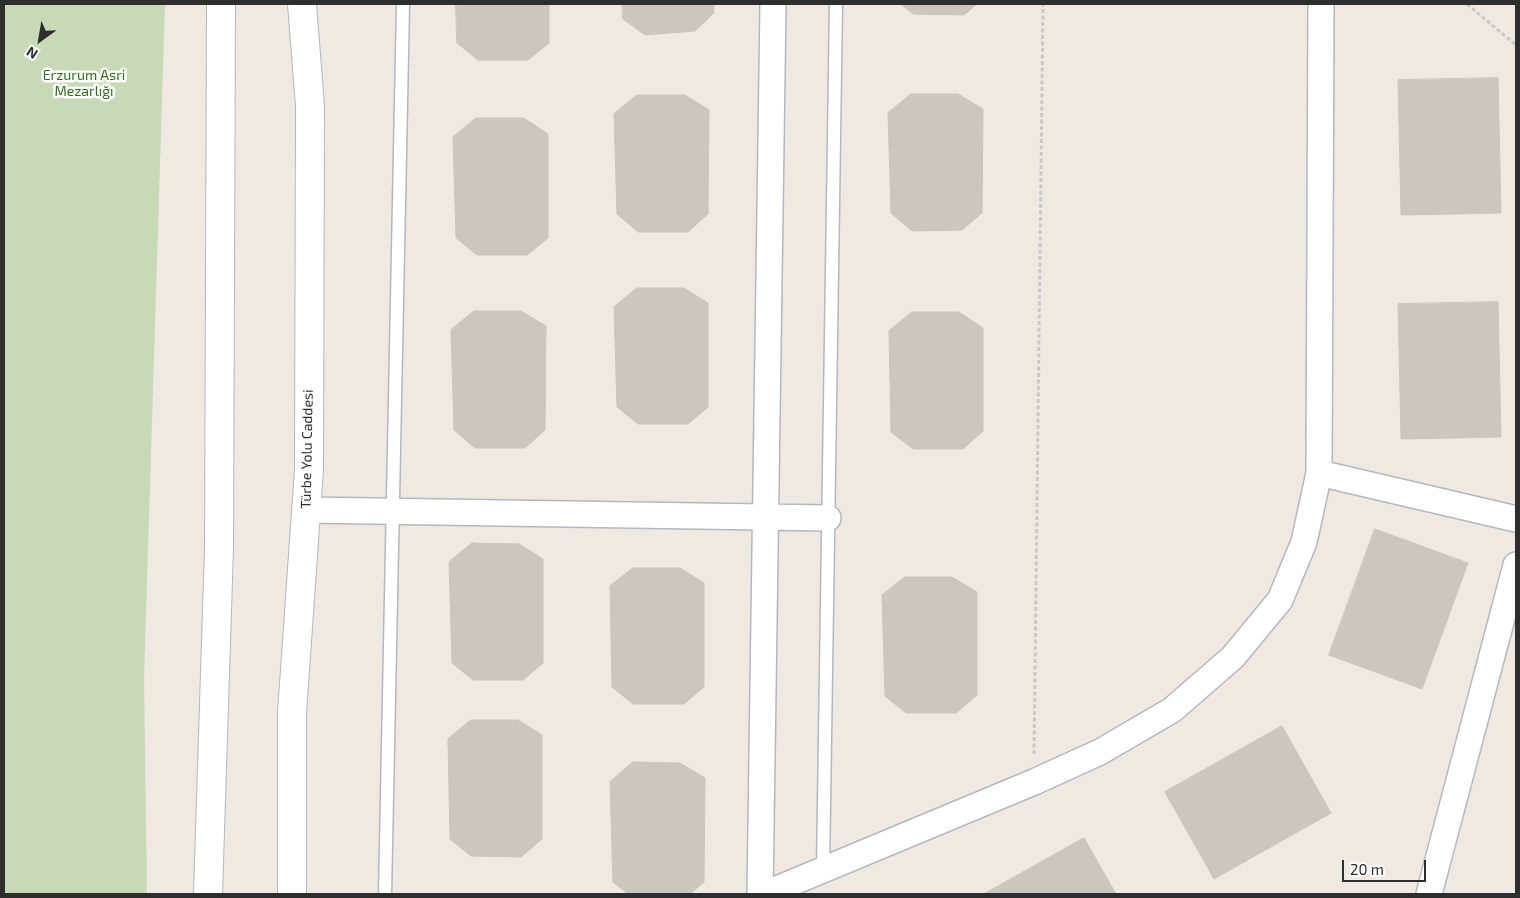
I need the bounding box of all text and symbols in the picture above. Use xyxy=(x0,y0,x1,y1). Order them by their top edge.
north arrow xyxy=(15,15,65,65)
text: N xyxy=(23,43,41,63)
park label: Erzurum Asri Mezarlığı xyxy=(43,67,125,100)
street label: Türbe Yolu Caddesi xyxy=(298,389,316,509)
scale bar xyxy=(1345,850,1429,882)
text: 20 m xyxy=(1350,860,1384,878)

